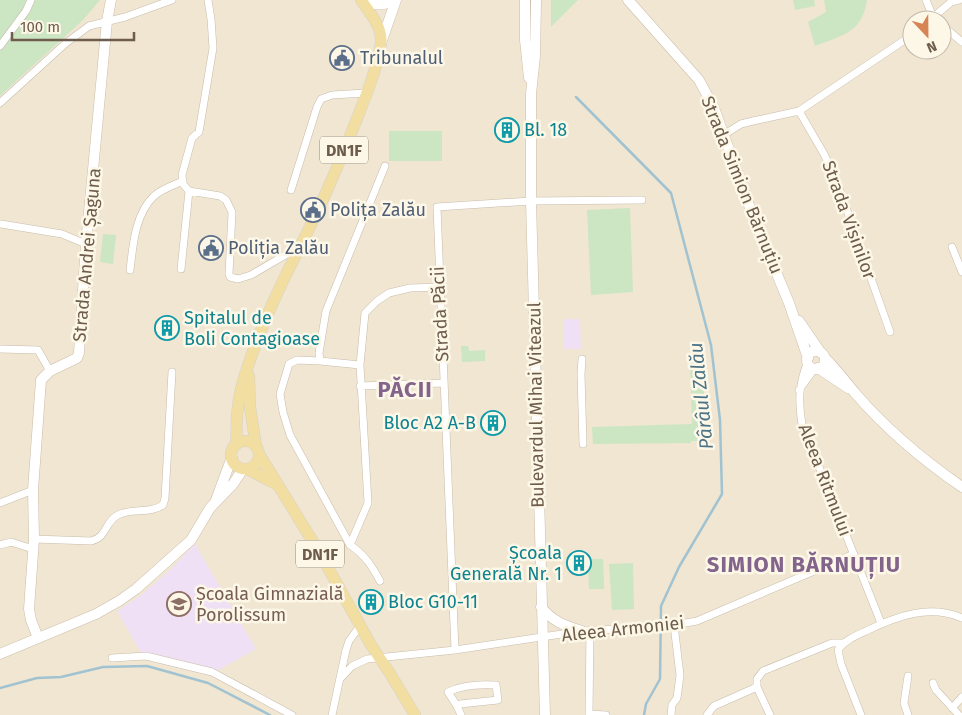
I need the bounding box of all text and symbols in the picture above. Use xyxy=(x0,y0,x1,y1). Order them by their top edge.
scale bar xyxy=(12,10,135,42)
north arrow xyxy=(902,10,952,60)
text: 100 m xyxy=(20,18,60,36)
text: N xyxy=(924,37,939,56)
public building icon: Tribunalul xyxy=(329,45,355,71)
place label: Tribunalul xyxy=(360,47,443,69)
street label: Strada Simion Bărnuțiu xyxy=(695,93,788,277)
building icon: Bl. 18 xyxy=(494,117,520,143)
place label: Bl. 18 xyxy=(524,119,567,141)
road number: DN1F xyxy=(320,136,368,164)
street label: Strada Vișinilor xyxy=(816,158,881,283)
street label: Strada Andrei Șaguna xyxy=(68,167,107,343)
public building icon: Polița Zalău xyxy=(300,197,326,223)
place label: Polița Zalău xyxy=(330,199,426,222)
public building icon: Poliția Zalău xyxy=(198,235,224,261)
place label: Poliția Zalău xyxy=(228,237,329,260)
street label: Strada Păcii xyxy=(427,266,453,362)
street label: Bulevardul Mihai Viteazul xyxy=(523,302,549,508)
place label: Spitalul de Boli Contagioase xyxy=(184,307,320,350)
building icon: Spitalul de Boli Contagioase xyxy=(154,315,180,341)
water label: Pârâul Zalău xyxy=(684,341,718,451)
district label: PĂCII xyxy=(377,376,433,403)
building icon: Bloc A2 A-B xyxy=(480,410,506,436)
place label: Bloc A2 A-B xyxy=(383,412,476,434)
street label: Aleea Ritmului xyxy=(793,421,857,539)
road number: DN1F xyxy=(296,540,344,568)
place label: Școala Generală Nr. 1 xyxy=(450,542,562,585)
building icon: Școala Generală Nr. 1 xyxy=(566,550,592,576)
district label: SIMION BĂRNUȚIU xyxy=(707,551,901,579)
place label: Școala Gimnazială Porolissum xyxy=(196,583,343,626)
building icon: Bloc G10-11 xyxy=(358,589,384,615)
school or university icon: Școala Gimnazială Porolissum xyxy=(166,591,192,617)
place label: Bloc G10-11 xyxy=(388,591,478,613)
street label: Aleea Armoniei xyxy=(561,612,685,646)

